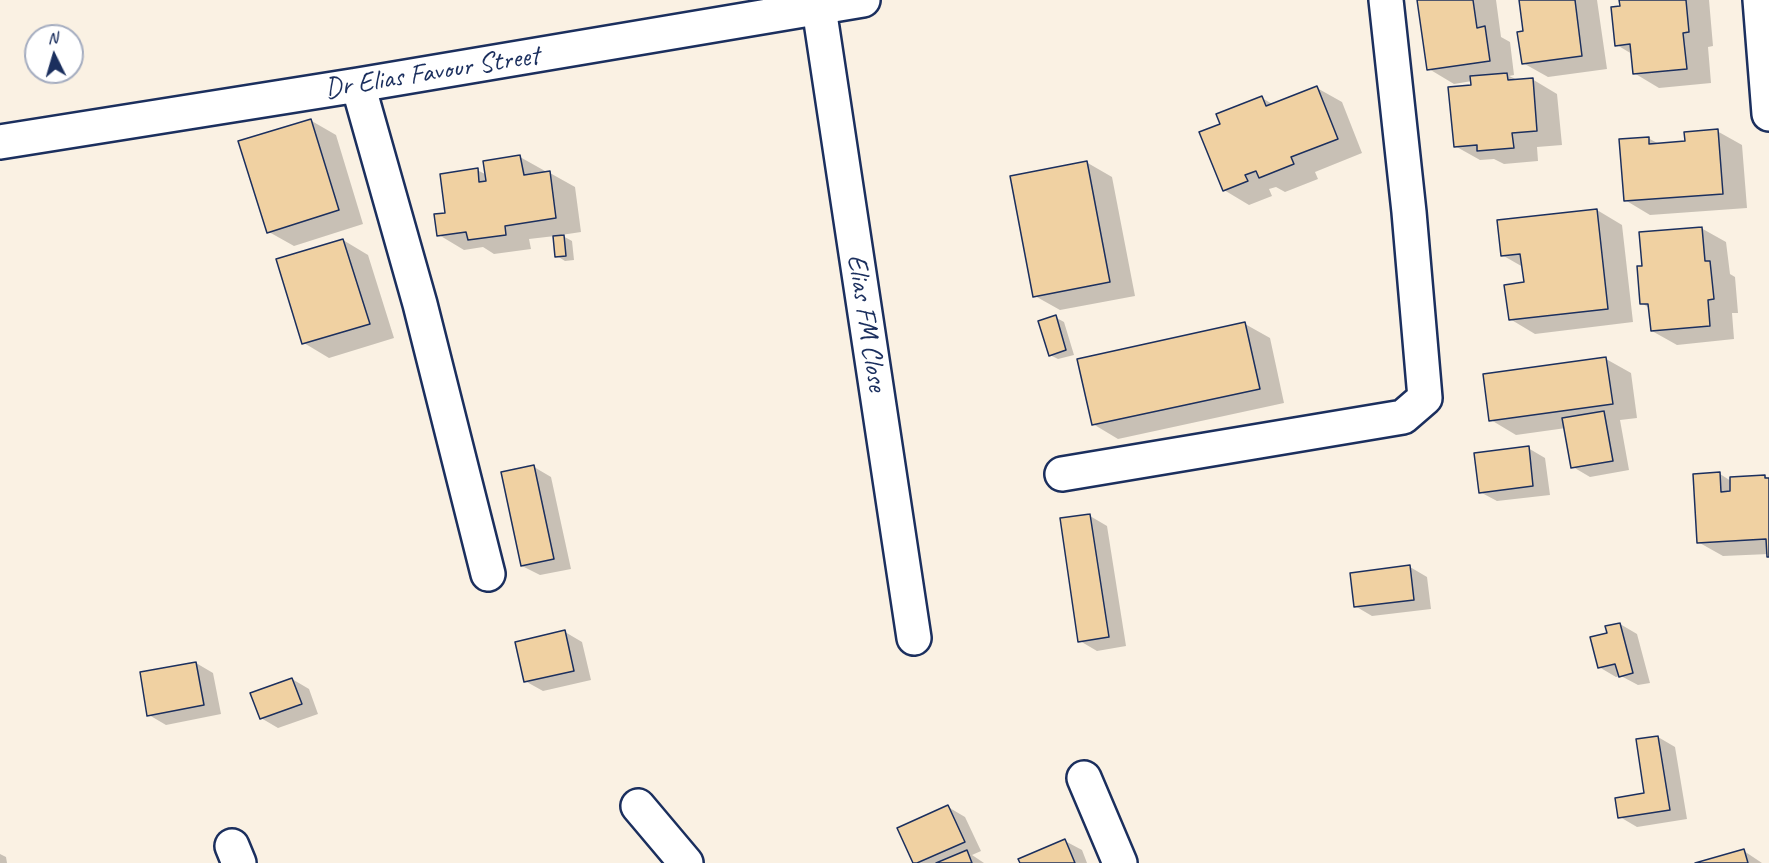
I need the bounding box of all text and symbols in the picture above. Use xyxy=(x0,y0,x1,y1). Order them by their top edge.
north arrow xyxy=(24,24,84,84)
text: N xyxy=(47,28,58,48)
street label: Dr Elias Favour Street xyxy=(322,39,542,107)
street label: Elias FM Close xyxy=(839,252,893,394)

